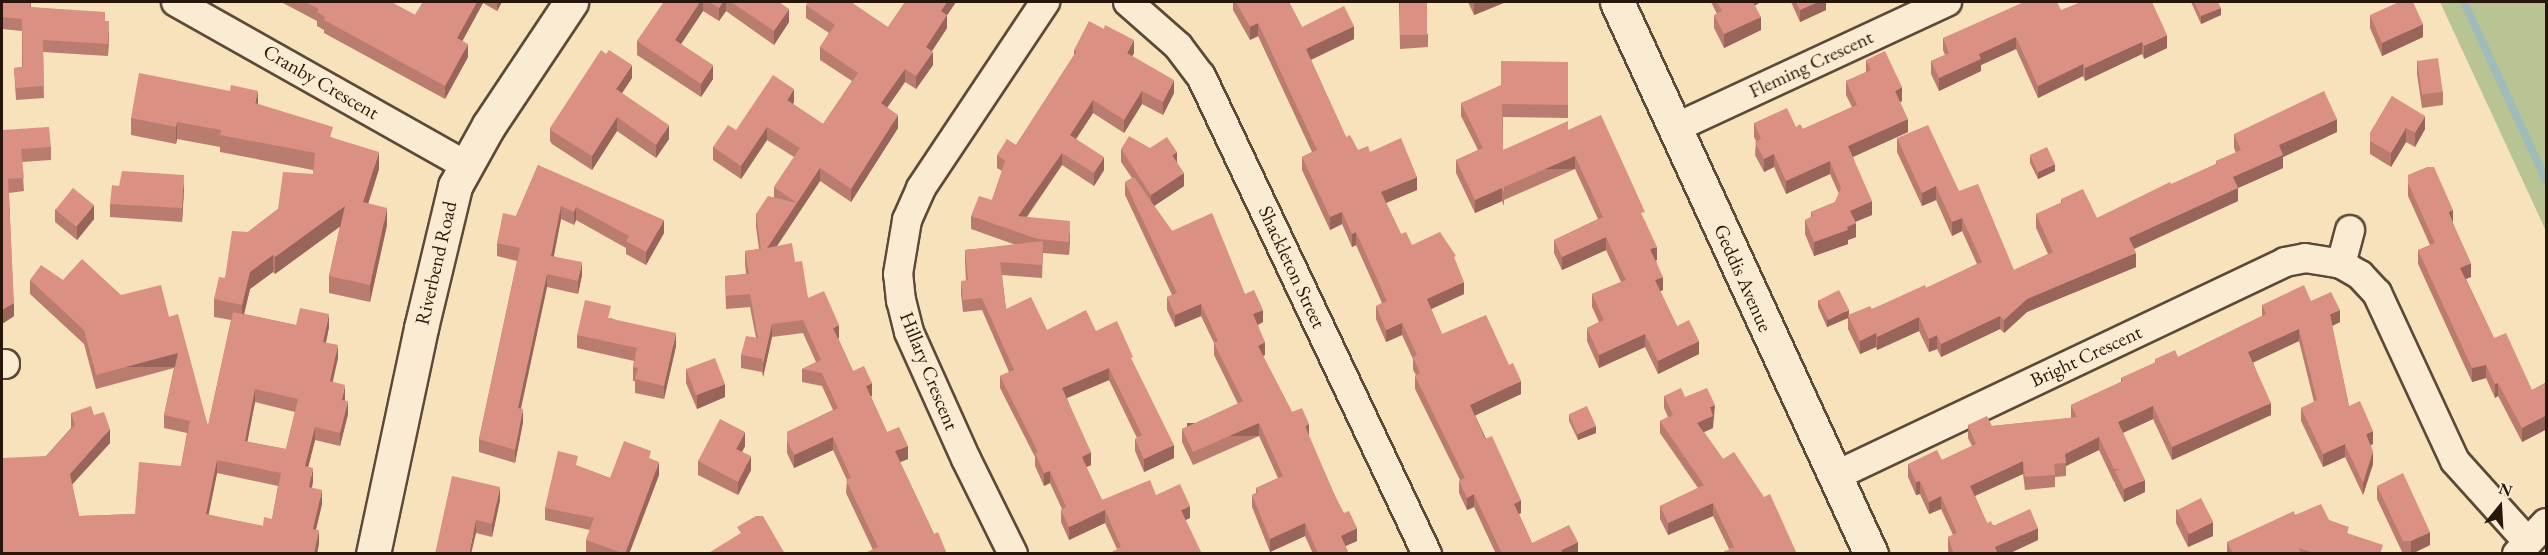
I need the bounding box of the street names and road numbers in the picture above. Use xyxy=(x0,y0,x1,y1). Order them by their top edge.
street label: Fleming Crescent xyxy=(1745,25,1877,103)
street label: Cranby Crescent xyxy=(259,39,383,125)
street label: Riverbend Road xyxy=(410,199,462,327)
street label: Shackleton Street xyxy=(1253,202,1331,332)
street label: Geddis Avenue xyxy=(1709,221,1777,335)
street label: Hillary Crescent xyxy=(894,308,964,434)
street label: Bright Crescent xyxy=(2026,320,2146,392)

